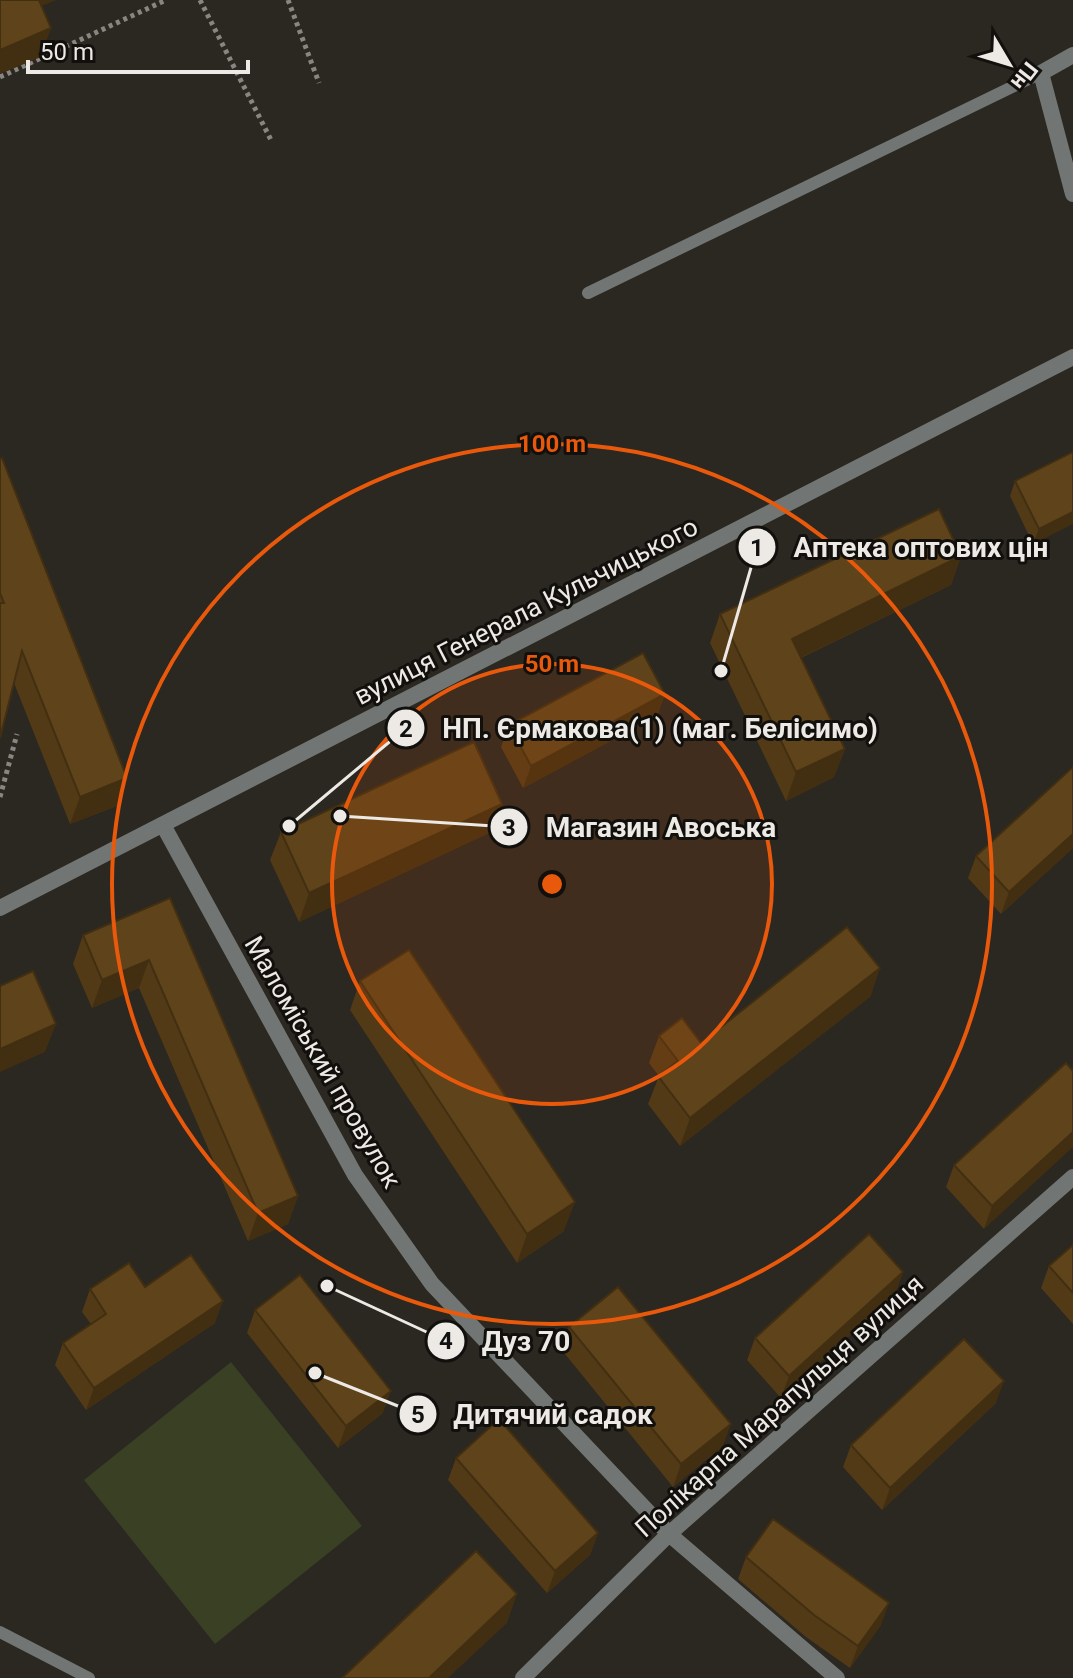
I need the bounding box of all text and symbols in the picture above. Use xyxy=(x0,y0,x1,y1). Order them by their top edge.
scale bar xyxy=(28,24,248,74)
north arrow xyxy=(969,24,1049,104)
text: 50 m xyxy=(40,38,94,66)
text: Пн xyxy=(1006,57,1043,95)
text: 100 m xyxy=(518,430,586,458)
street label: вулиця Генерала Кульчицького xyxy=(349,511,703,711)
callout: Аптека оптових цін xyxy=(737,521,1064,573)
text: Аптека оптових цін xyxy=(794,531,1048,564)
text: 1 xyxy=(750,534,764,562)
text: 50 m xyxy=(525,650,579,678)
callout: НП. Єрмакова(1) (маг. Белісимо) xyxy=(386,702,894,754)
text: НП. Єрмакова(1) (маг. Белісимо) xyxy=(442,712,878,745)
text: 2 xyxy=(399,715,413,743)
callout: Магазин Авоська xyxy=(489,801,792,853)
text: Магазин Авоська xyxy=(546,811,776,844)
text: 3 xyxy=(502,814,516,842)
centre of rings xyxy=(538,870,566,898)
street label: Маломіський провулок xyxy=(239,931,407,1193)
street label: Полікарпа Марапульця вулиця xyxy=(629,1269,929,1543)
callout: Дуз 70 xyxy=(426,1315,586,1367)
text: Дуз 70 xyxy=(482,1325,570,1358)
text: 4 xyxy=(439,1327,453,1355)
callout: Дитячий садок xyxy=(398,1388,669,1440)
text: Дитячий садок xyxy=(453,1398,653,1431)
text: 5 xyxy=(411,1401,425,1429)

